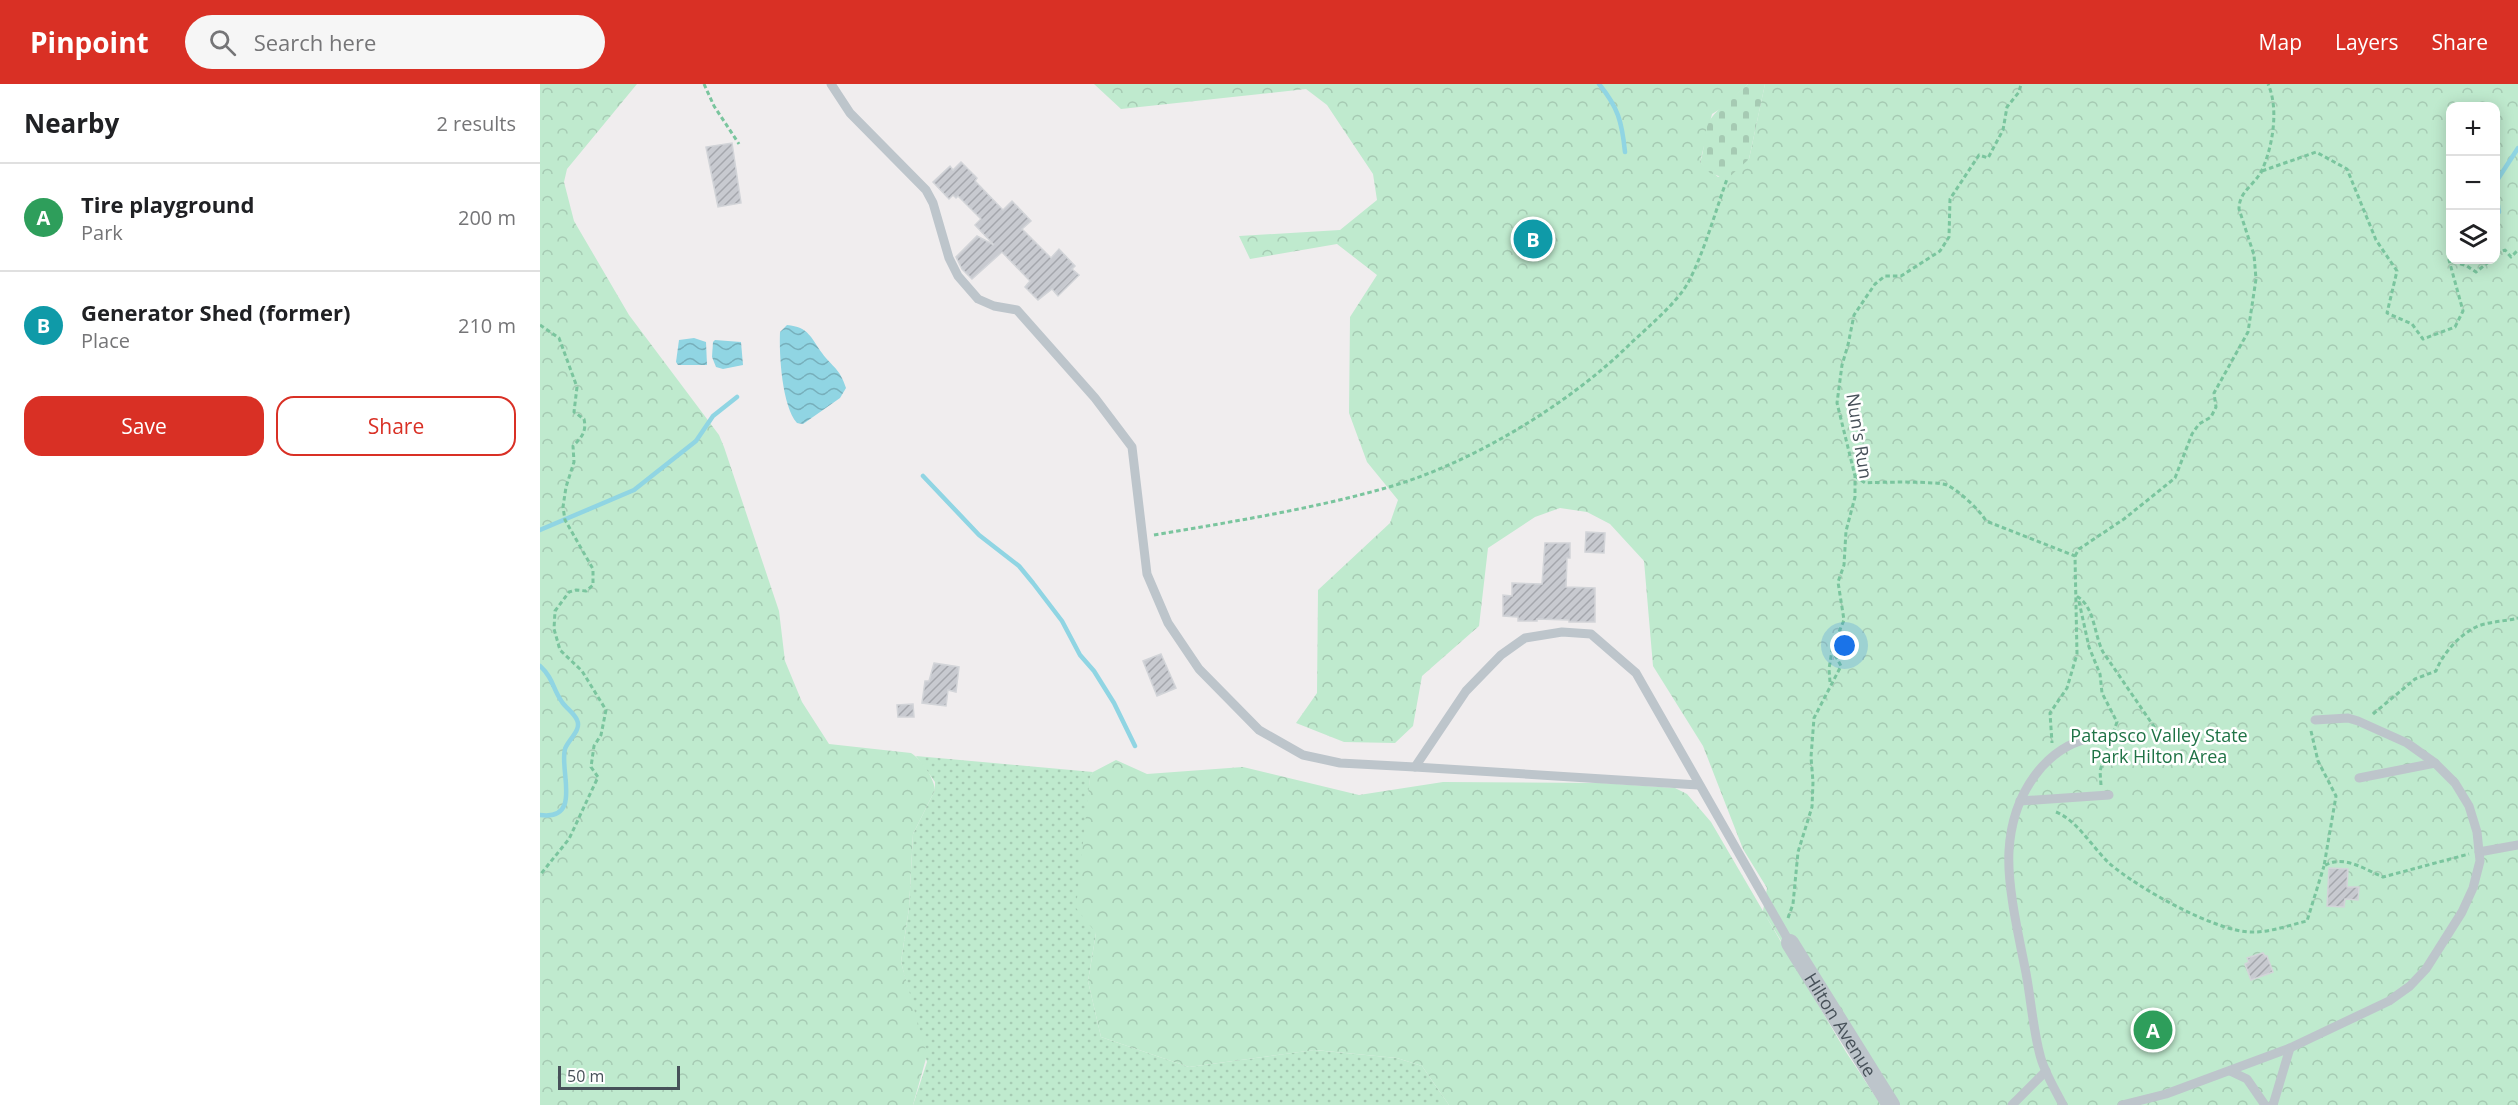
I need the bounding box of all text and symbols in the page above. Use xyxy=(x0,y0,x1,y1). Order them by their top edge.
search box xyxy=(185,15,605,69)
text: Pinpoint xyxy=(30,23,149,61)
icon: search xyxy=(206,26,239,59)
text: Search here xyxy=(254,27,376,57)
text: Map xyxy=(2259,28,2302,56)
text: Layers xyxy=(2335,28,2399,56)
text: Share xyxy=(2432,28,2488,56)
map controls xyxy=(2446,102,2500,264)
button: + xyxy=(2446,102,2500,156)
text: Nearby xyxy=(24,105,119,141)
text: 2 results xyxy=(436,110,516,137)
button: − xyxy=(2446,156,2500,210)
text: Tire playground xyxy=(81,189,254,219)
text: A xyxy=(37,204,50,231)
text: 200 m xyxy=(458,204,516,231)
button: layers xyxy=(2446,210,2500,264)
pin: B xyxy=(1514,216,1552,262)
text: Park xyxy=(81,219,123,246)
text: Generator Shed (former) xyxy=(81,297,350,327)
text: B xyxy=(37,312,50,339)
text: 210 m xyxy=(458,312,516,339)
text: Place xyxy=(81,327,130,354)
street label: Nun's Run xyxy=(1841,392,1879,480)
button: Save xyxy=(24,396,264,456)
button: Share xyxy=(276,396,516,456)
your location xyxy=(1830,631,1859,660)
park label: Patapsco Valley State Park Hilton Area xyxy=(2070,723,2248,768)
street label: Hilton Avenue xyxy=(1799,968,1882,1081)
pin: A xyxy=(2134,1008,2172,1052)
scale bar xyxy=(558,1063,680,1090)
text: 50 m xyxy=(567,1065,604,1087)

